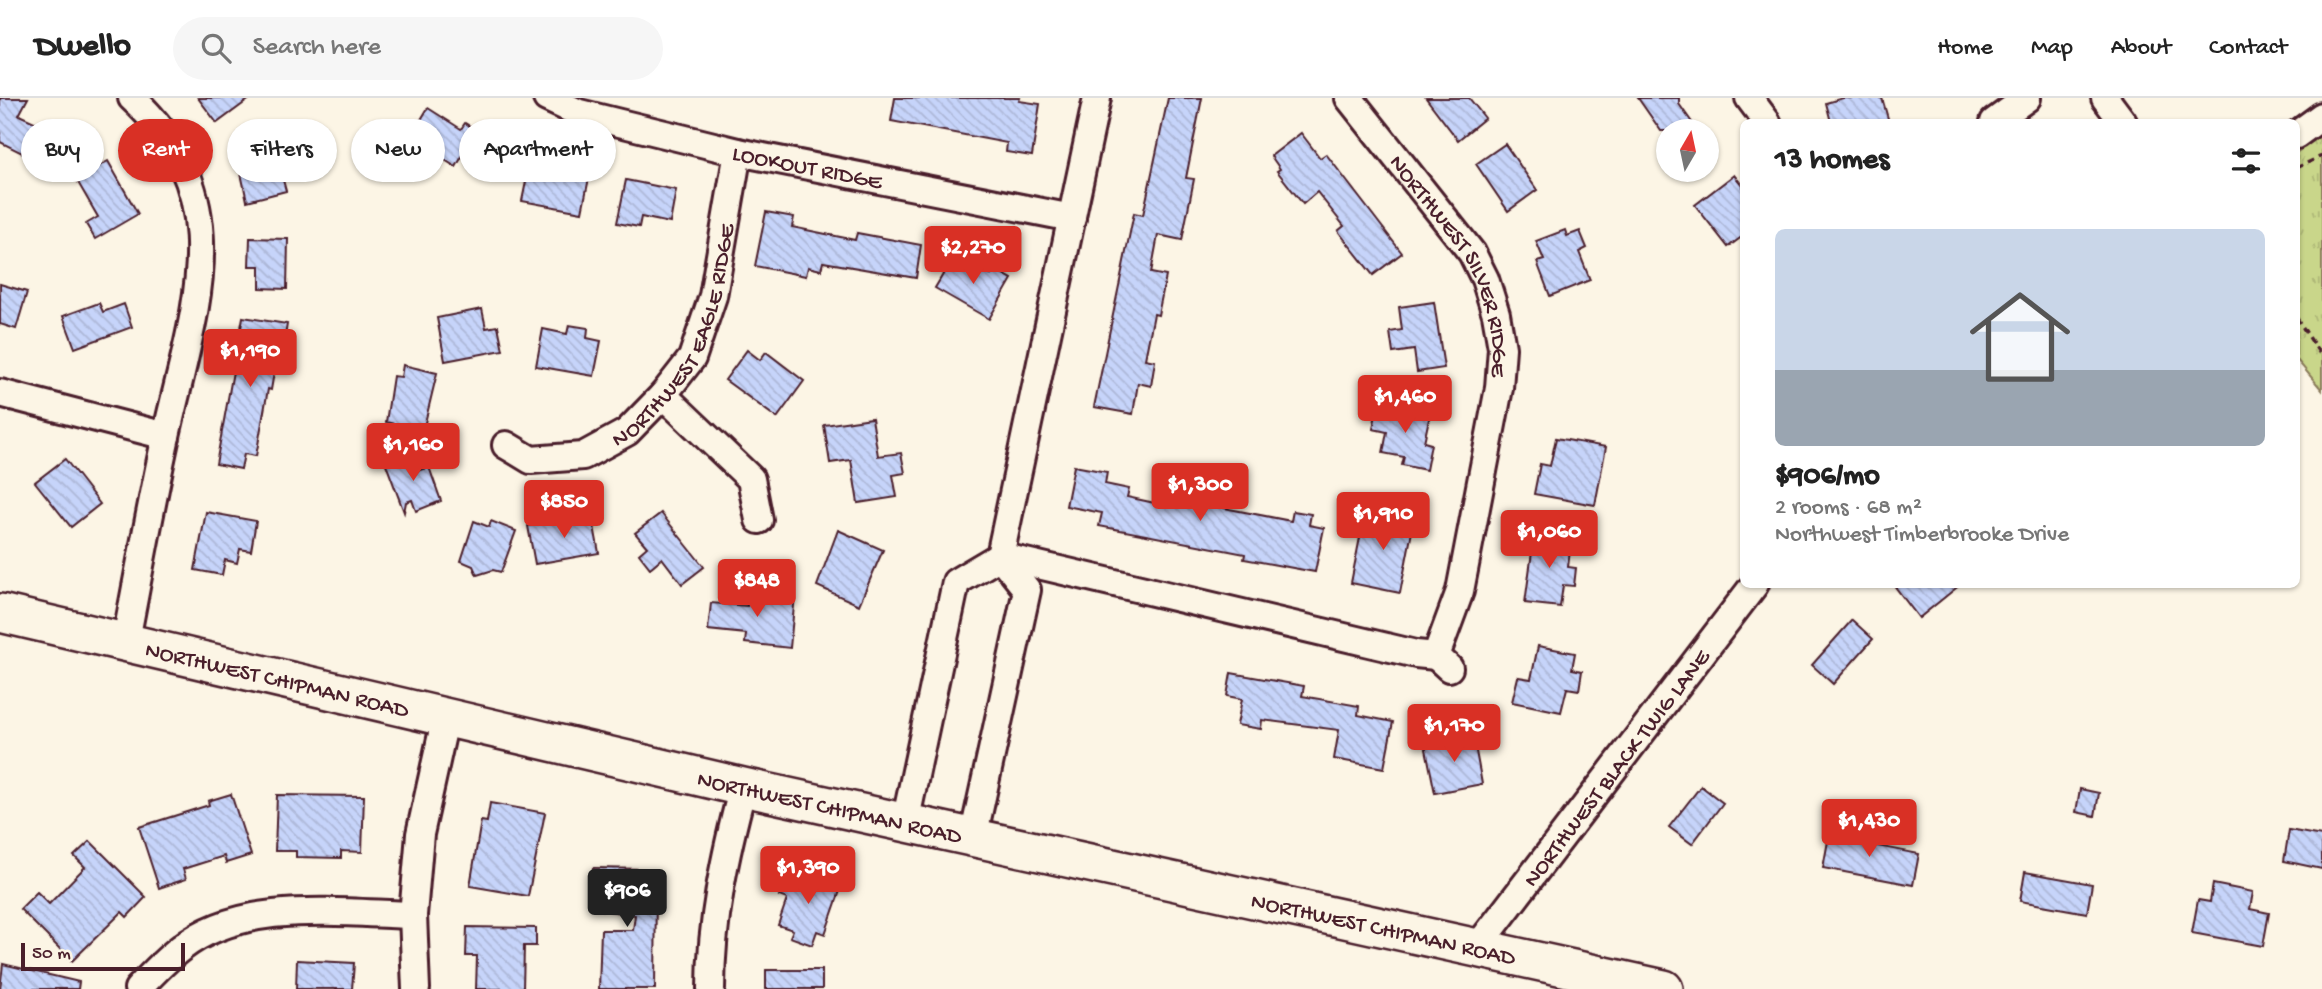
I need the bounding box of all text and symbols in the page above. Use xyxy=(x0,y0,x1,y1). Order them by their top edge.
search box xyxy=(173,17,663,80)
text: Dwello xyxy=(35,29,131,67)
icon: search xyxy=(197,29,235,67)
text: Search here xyxy=(253,33,381,64)
text: Home xyxy=(1937,34,1993,63)
text: Map xyxy=(2031,34,2073,63)
text: About xyxy=(2111,34,2171,63)
text: Contact xyxy=(2209,34,2287,63)
chip: Buy xyxy=(21,119,104,182)
chip: Rent xyxy=(118,119,213,182)
chip: Filters xyxy=(227,119,337,182)
chip: New xyxy=(351,119,445,182)
chip: Apartment xyxy=(459,119,616,182)
north arrow xyxy=(1656,119,1718,182)
map controls xyxy=(1656,119,1719,182)
street label: LOOKOUT RIDGE xyxy=(729,141,886,197)
icon: filters xyxy=(2227,142,2265,180)
text: 13 homes xyxy=(1775,144,1889,179)
street label: NORTHWEST SILVER RIDGE xyxy=(1382,150,1512,379)
street label: NORTHWEST EAGLE RIDGE xyxy=(608,220,743,455)
pin: $2,270 xyxy=(916,226,1030,286)
text: $2,270 xyxy=(940,235,1006,262)
icon: home xyxy=(1957,274,2083,400)
pin: $1,190 xyxy=(193,330,307,389)
text: $1,190 xyxy=(220,338,280,365)
pin: $1,460 xyxy=(1348,376,1462,435)
text: $1,460 xyxy=(1374,384,1436,411)
pin: $1,160 xyxy=(356,424,470,483)
text: $1,160 xyxy=(383,432,443,459)
text: $906/mo xyxy=(1775,460,1880,495)
pin: $1,300 xyxy=(1143,464,1257,523)
text: $1,300 xyxy=(1168,472,1232,499)
pin: $850 xyxy=(523,480,605,540)
text: $850 xyxy=(540,489,588,516)
pin: $1,910 xyxy=(1326,492,1440,552)
text: 2 rooms · 68 m² xyxy=(1775,495,1922,522)
text: $1,910 xyxy=(1353,501,1413,528)
pin: $1,060 xyxy=(1492,510,1606,570)
text: $1,060 xyxy=(1517,519,1581,546)
text: Northwest Timberbrooke Drive xyxy=(1775,522,2069,549)
pin: $848 xyxy=(716,560,798,619)
text: $848 xyxy=(734,568,780,595)
street label: NORTHWEST CHIPMAN ROAD xyxy=(142,637,412,726)
street label: NORTHWEST BLACK TWIG LANE xyxy=(1519,644,1718,893)
pin: $1,170 xyxy=(1397,704,1511,764)
text: $1,170 xyxy=(1423,713,1485,740)
street label: NORTHWEST CHIPMAN ROAD xyxy=(694,767,965,852)
pin: $1,430 xyxy=(1812,800,1926,859)
text: $1,430 xyxy=(1838,808,1900,835)
pin: $1,390 xyxy=(751,846,865,906)
text: $1,390 xyxy=(776,855,840,882)
pin: $906 xyxy=(586,870,668,929)
text: $906 xyxy=(604,878,650,905)
street label: NORTHWEST CHIPMAN ROAD xyxy=(1248,889,1519,973)
scale bar xyxy=(21,940,186,972)
text: 50 m xyxy=(32,943,71,966)

